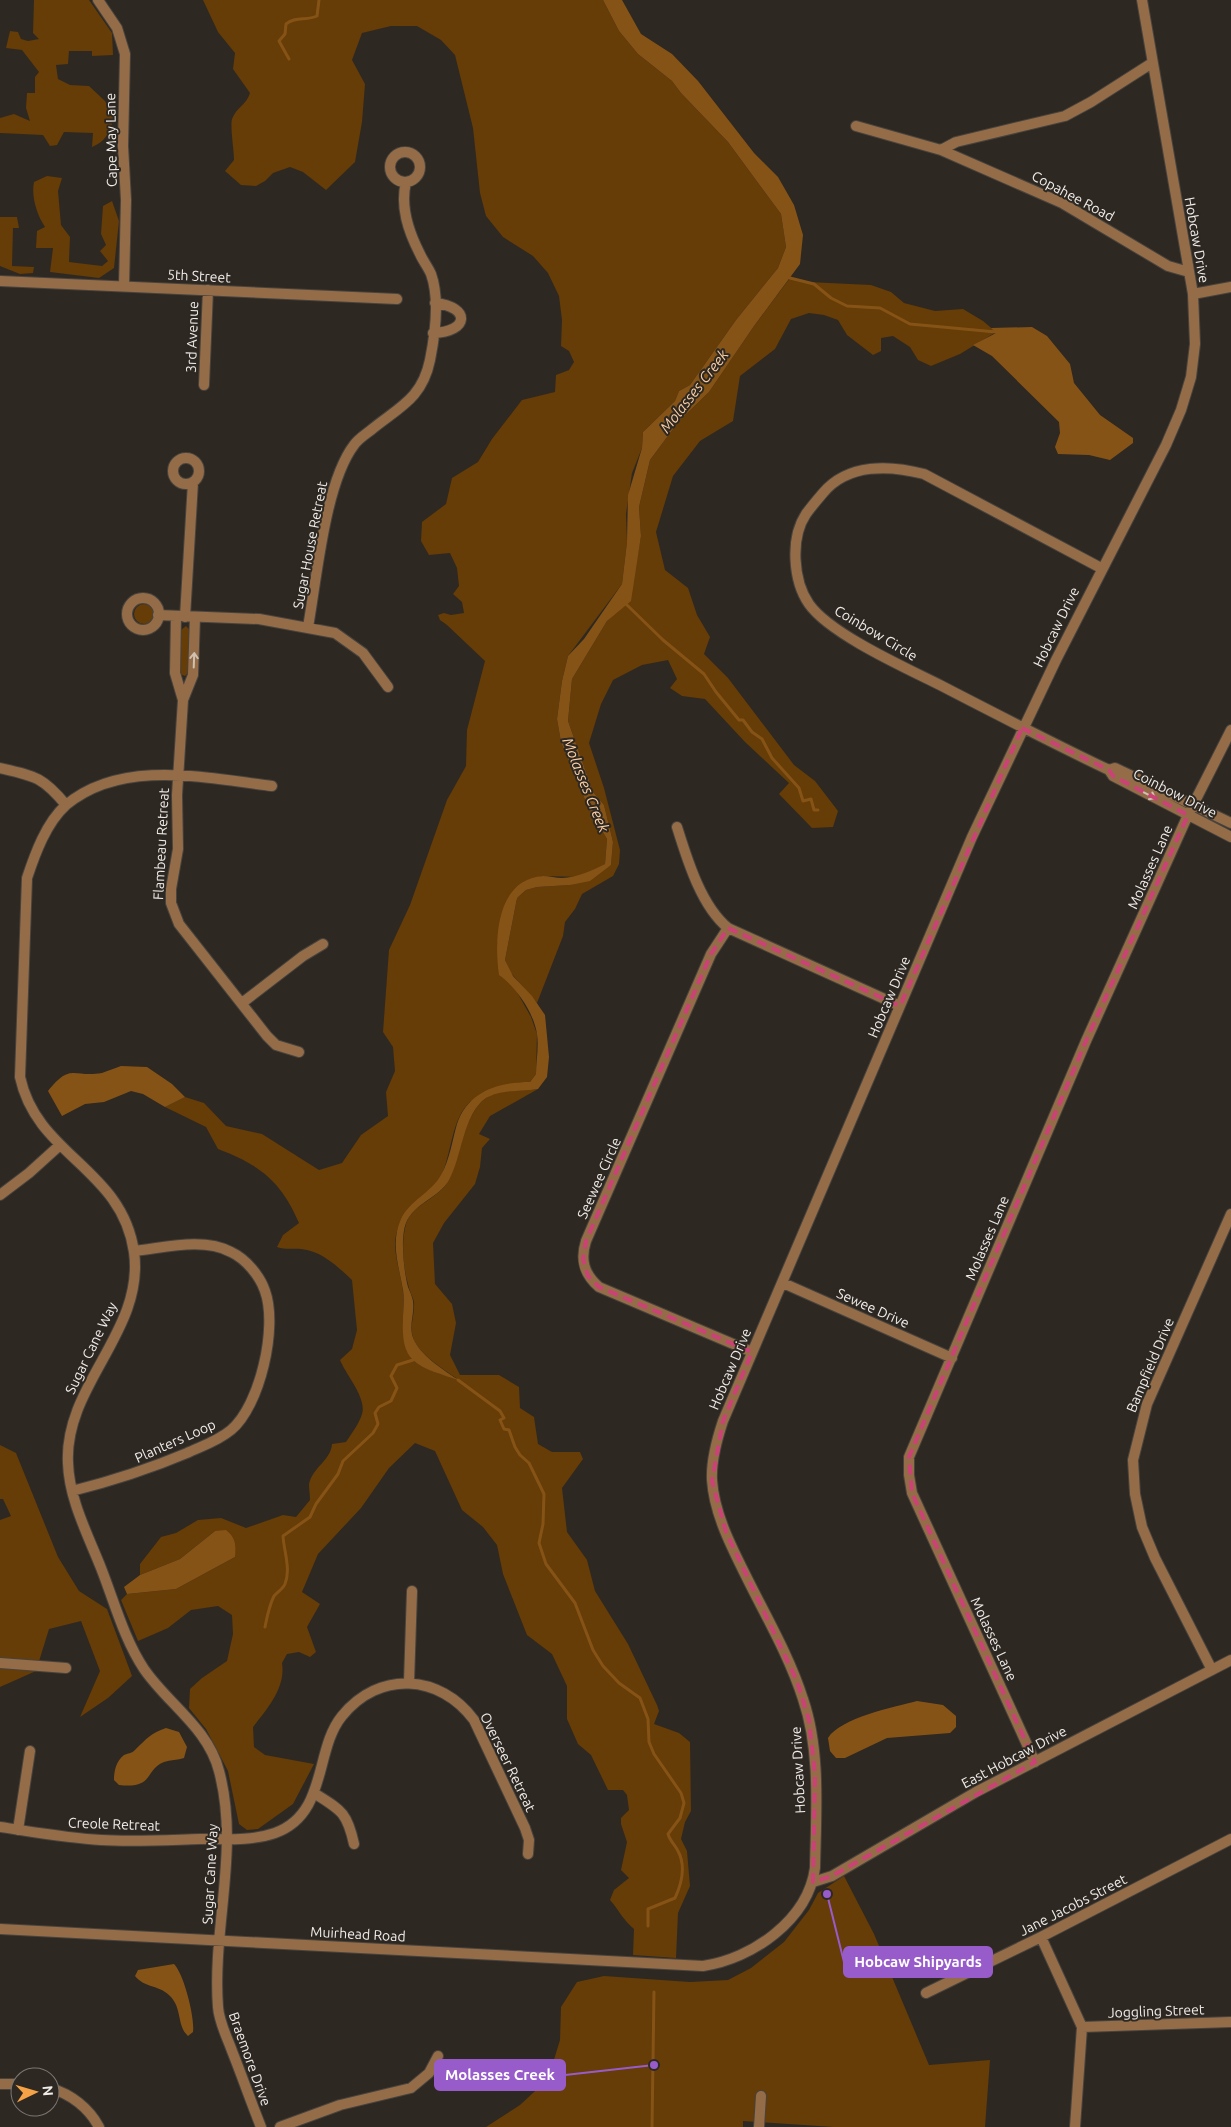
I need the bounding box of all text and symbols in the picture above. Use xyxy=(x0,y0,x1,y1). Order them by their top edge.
street label: Cape May Lane xyxy=(102,93,120,187)
street label: Copahee Road xyxy=(1029,168,1117,224)
street label: Hobcaw Drive xyxy=(1182,196,1212,284)
street label: 5th Street xyxy=(167,266,232,286)
street label: 3rd Avenue xyxy=(183,301,201,373)
water label: Molasses Creek xyxy=(656,346,732,436)
street label: Sugar House Retreat xyxy=(290,479,330,610)
street label: Hobcaw Drive xyxy=(1030,584,1082,670)
street label: Coinbow Circle xyxy=(832,602,920,664)
one-way arrow xyxy=(189,652,199,668)
water label: Molasses Creek xyxy=(559,735,613,835)
street label: Coinbow Drive xyxy=(1131,765,1219,821)
street label: Flambeau Retreat xyxy=(150,787,172,900)
one-way arrow xyxy=(1141,791,1156,800)
street label: Molasses Lane xyxy=(1124,822,1176,912)
street label: Hobcaw Drive xyxy=(865,954,913,1040)
street label: Seewee Circle xyxy=(574,1135,624,1221)
street label: Molasses Lane xyxy=(962,1193,1012,1283)
street label: Sewee Drive xyxy=(834,1285,912,1331)
street label: Sugar Cane Way xyxy=(62,1299,120,1397)
street label: Bampfield Drive xyxy=(1123,1315,1177,1415)
street label: Hobcaw Drive xyxy=(706,1326,754,1412)
street label: Planters Loop xyxy=(132,1416,218,1466)
street label: Molasses Lane xyxy=(968,1595,1020,1683)
street label: Overseer Retreat xyxy=(477,1710,539,1815)
street label: East Hobcaw Drive xyxy=(959,1723,1069,1791)
street label: Hobcaw Drive xyxy=(788,1726,808,1814)
street label: Creole Retreat xyxy=(68,1814,161,1834)
street label: Sugar Cane Way xyxy=(199,1823,221,1925)
street label: Jane Jacobs Street xyxy=(1017,1871,1130,1939)
street label: Muirhead Road xyxy=(310,1924,406,1944)
callout: Hobcaw Shipyards xyxy=(844,1947,992,1977)
text: Hobcaw Shipyards xyxy=(854,1953,982,1970)
street label: Joggling Street xyxy=(1107,2001,1205,2021)
street label: Braemore Drive xyxy=(226,2010,274,2108)
callout: Molasses Creek xyxy=(435,2060,565,2090)
text: Molasses Creek xyxy=(445,2066,556,2083)
north arrow xyxy=(10,2067,60,2117)
text: N xyxy=(40,2085,56,2097)

